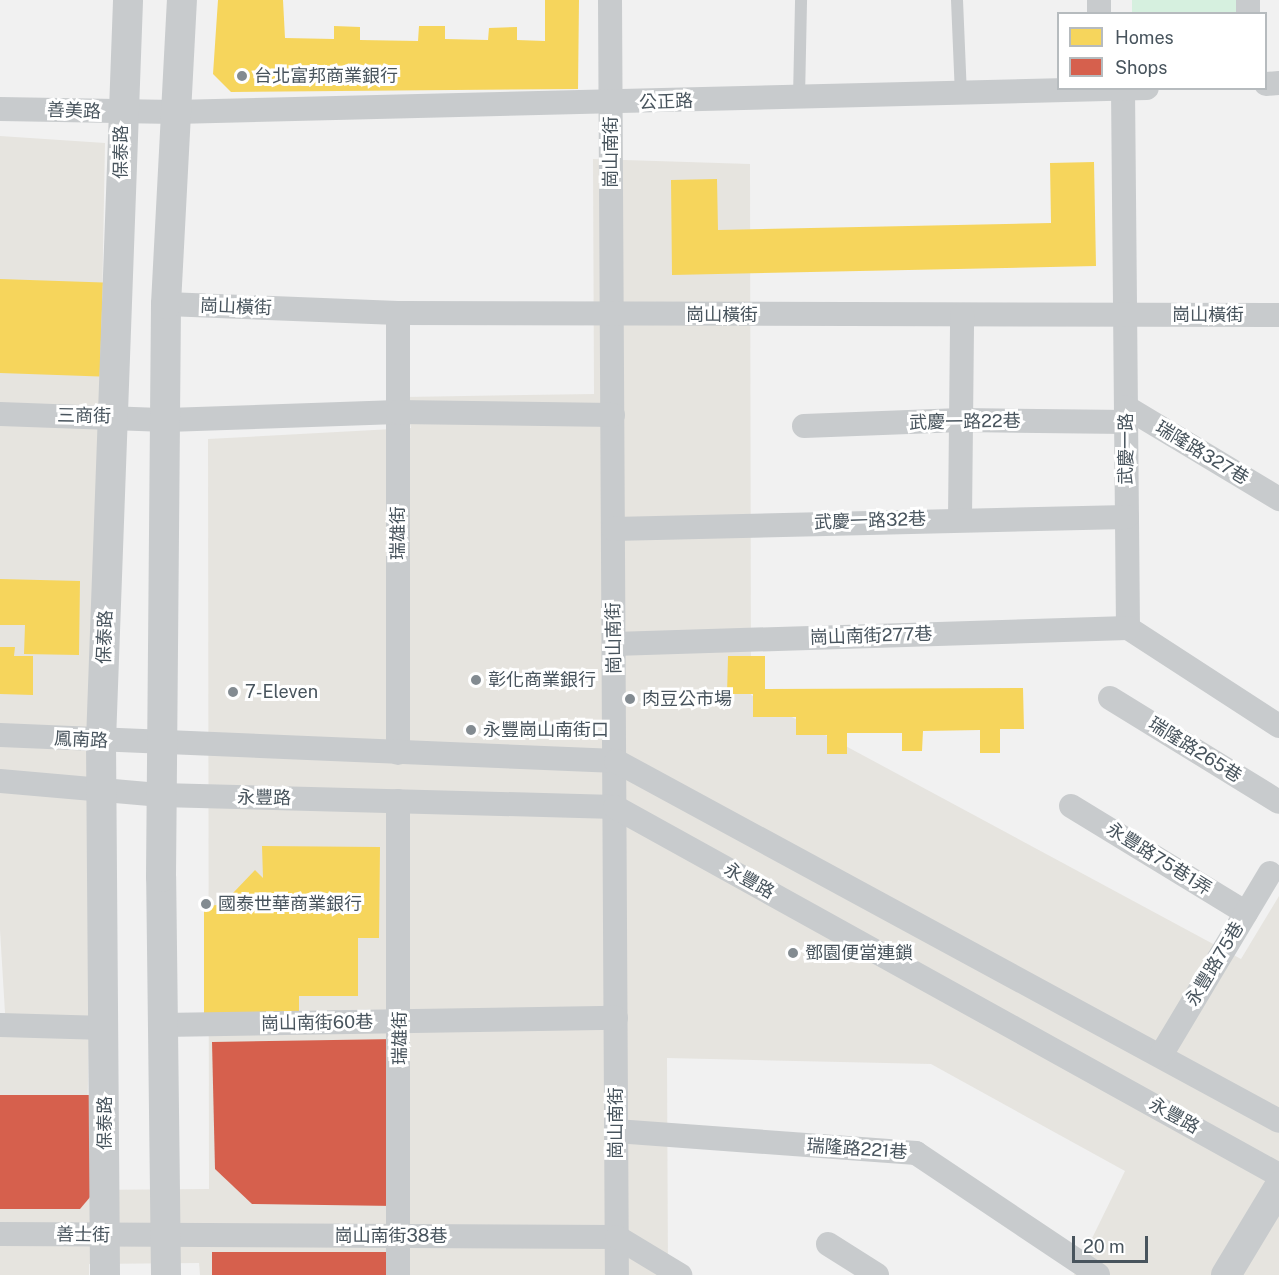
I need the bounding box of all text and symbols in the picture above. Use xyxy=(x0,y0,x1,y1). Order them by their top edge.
legend xyxy=(1057,12,1267,90)
text: Homes xyxy=(1115,27,1174,48)
text: Shops xyxy=(1115,57,1167,78)
place label: 台北富邦商業銀行 xyxy=(254,65,398,87)
marker: 台北富邦商業銀行 xyxy=(235,69,249,83)
street label: 公正路 xyxy=(639,90,693,114)
street label: 善美路 xyxy=(47,99,101,123)
street label: 崗山南街 xyxy=(600,116,622,188)
street label: 保泰路 xyxy=(110,125,132,179)
street label: 崗山橫街 xyxy=(200,295,272,319)
street label: 崗山橫街 xyxy=(686,304,758,326)
street label: 崗山橫街 xyxy=(1172,304,1244,326)
street label: 三商街 xyxy=(57,405,111,427)
street label: 武慶一路22巷 xyxy=(909,410,1021,434)
street label: 武慶一路 xyxy=(1115,413,1137,485)
street label: 瑞隆路327巷 xyxy=(1151,417,1253,489)
street label: 瑞雄街 xyxy=(387,506,409,560)
street label: 武慶一路32巷 xyxy=(814,508,926,534)
street label: 崗山南街 xyxy=(603,602,625,674)
street label: 保泰路 xyxy=(93,610,117,664)
street label: 崗山南街277巷 xyxy=(809,623,933,649)
place label: 彰化商業銀行 xyxy=(488,669,596,691)
marker: 彰化商業銀行 xyxy=(469,673,483,687)
place label: 7-Eleven xyxy=(245,681,318,703)
marker: 7-Eleven xyxy=(226,685,240,699)
place label: 肉豆公市場 xyxy=(642,688,732,710)
marker: 肉豆公市場 xyxy=(623,692,637,706)
street label: 瑞隆路265巷 xyxy=(1145,713,1245,787)
place label: 永豐崗山南街口 xyxy=(483,719,609,741)
marker: 永豐崗山南街口 xyxy=(464,723,478,737)
street label: 鳳南路 xyxy=(53,728,109,752)
street label: 永豐路 xyxy=(237,787,291,809)
street label: 永豐路75巷1弄 xyxy=(1103,818,1215,900)
street label: 永豐路 xyxy=(720,858,778,904)
place label: 國泰世華商業銀行 xyxy=(218,893,362,915)
marker: 國泰世華商業銀行 xyxy=(199,897,213,911)
street label: 永豐路75巷 xyxy=(1181,918,1249,1010)
place label: 鄧園便當連鎖 xyxy=(805,942,913,964)
marker: 鄧園便當連鎖 xyxy=(786,946,800,960)
street label: 崗山南街60巷 xyxy=(261,1011,373,1035)
street label: 瑞雄街 xyxy=(389,1011,411,1065)
street label: 崗山南街 xyxy=(605,1087,627,1159)
street label: 永豐路 xyxy=(1145,1093,1203,1139)
street label: 保泰路 xyxy=(94,1096,116,1150)
street label: 瑞隆路221巷 xyxy=(806,1135,908,1163)
street label: 善士街 xyxy=(56,1224,110,1246)
scale bar xyxy=(1075,1224,1152,1262)
street label: 崗山南街38巷 xyxy=(335,1225,447,1247)
text: 20 m xyxy=(1083,1236,1125,1257)

